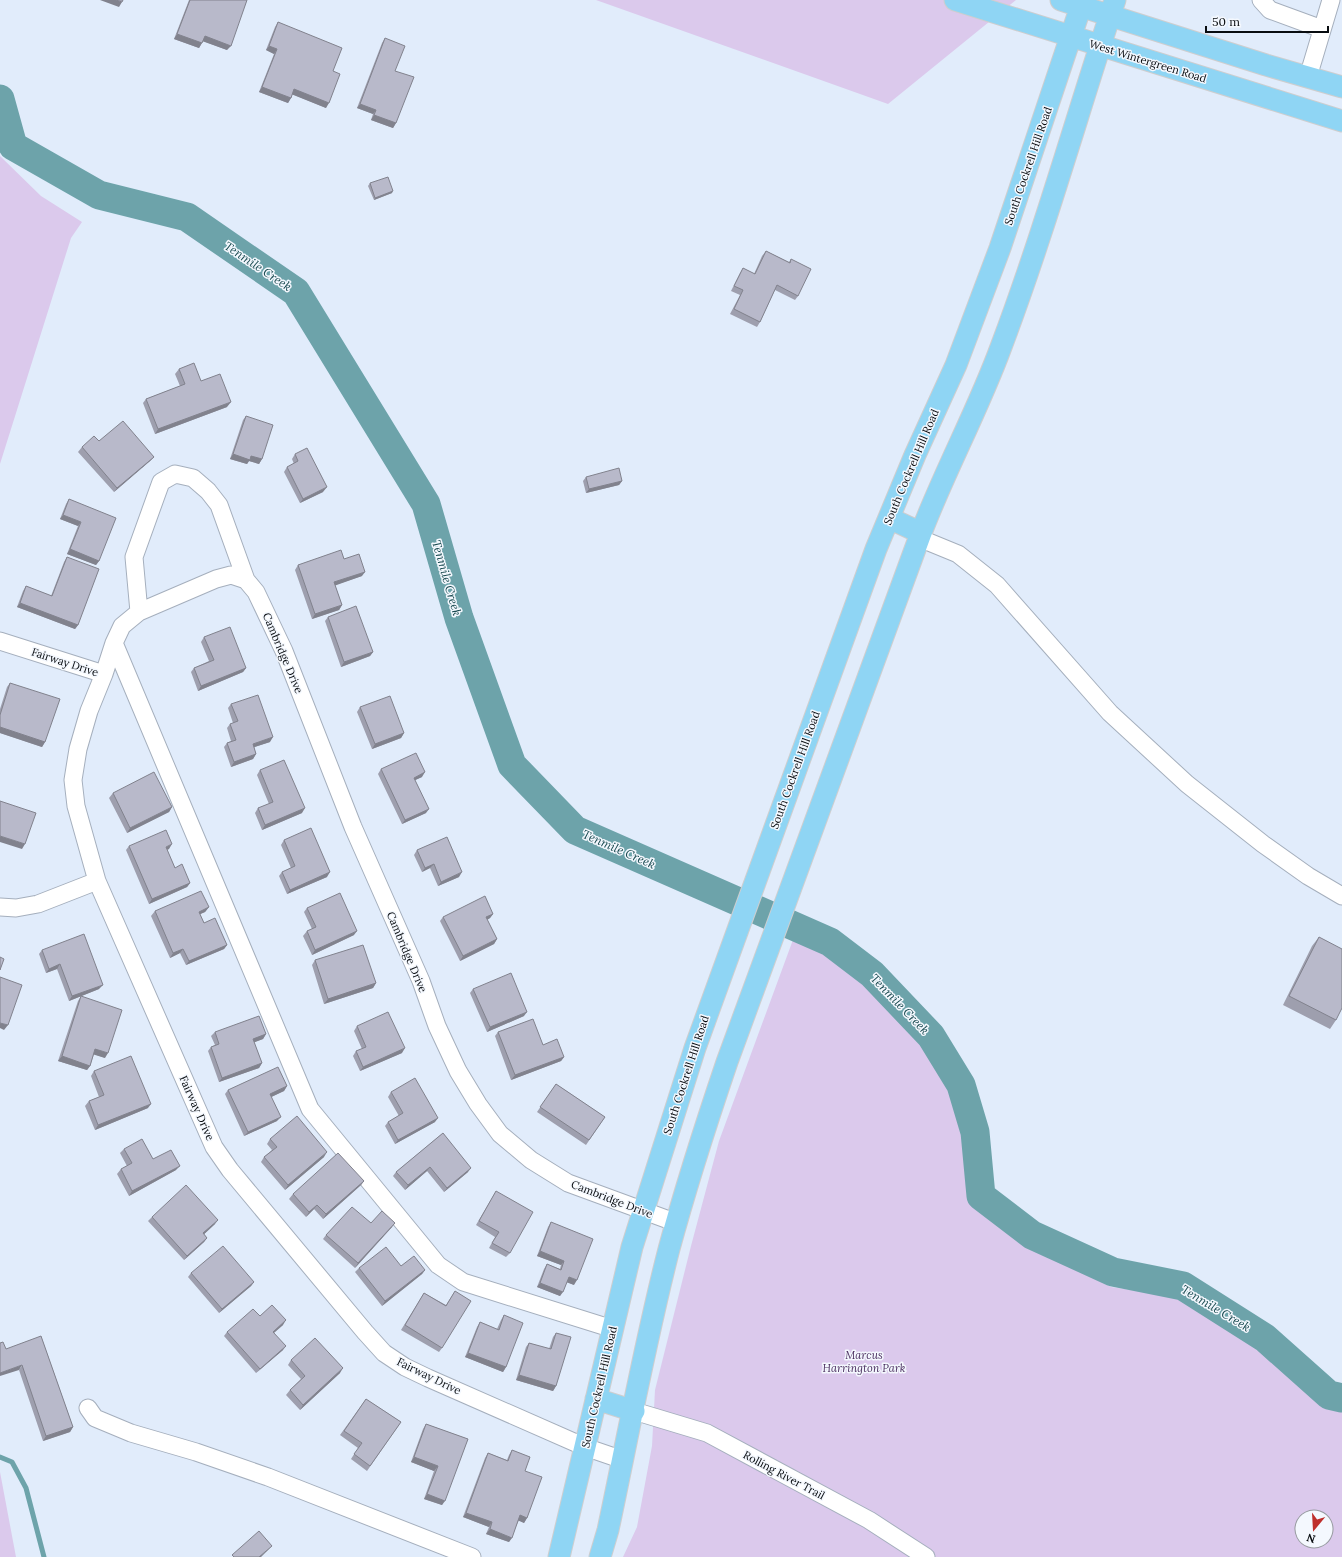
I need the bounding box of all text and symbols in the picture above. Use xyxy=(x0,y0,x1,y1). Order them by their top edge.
scale bar xyxy=(1206,8,1328,34)
text: 50 m xyxy=(1212,14,1240,29)
street label: West Wintergreen Road xyxy=(1088,36,1209,86)
street label: South Cockrell Hill Road xyxy=(1001,105,1055,227)
water label: Tenmile Creek xyxy=(221,238,295,294)
street label: South Cockrell Hill Road xyxy=(880,407,942,527)
water label: Tenmile Creek xyxy=(429,538,465,618)
street label: Cambridge Drive xyxy=(260,610,306,696)
street label: Fairway Drive xyxy=(30,645,100,679)
street label: South Cockrell Hill Road xyxy=(767,709,823,831)
water label: Tenmile Creek xyxy=(580,826,658,872)
street label: Cambridge Drive xyxy=(384,909,430,995)
water label: Tenmile Creek xyxy=(867,971,933,1037)
street label: South Cockrell Hill Road xyxy=(660,1013,712,1136)
street label: Fairway Drive xyxy=(176,1073,218,1143)
street label: Cambridge Drive xyxy=(569,1177,655,1221)
water label: Tenmile Creek xyxy=(1179,1281,1253,1335)
street label: South Cockrell Hill Road xyxy=(578,1324,620,1449)
park label: Marcus Harrington Park xyxy=(823,1348,906,1375)
street label: Fairway Drive xyxy=(395,1354,463,1398)
street label: Rolling River Trail xyxy=(741,1448,827,1502)
north arrow xyxy=(1294,1509,1334,1549)
text: N xyxy=(1304,1530,1317,1546)

